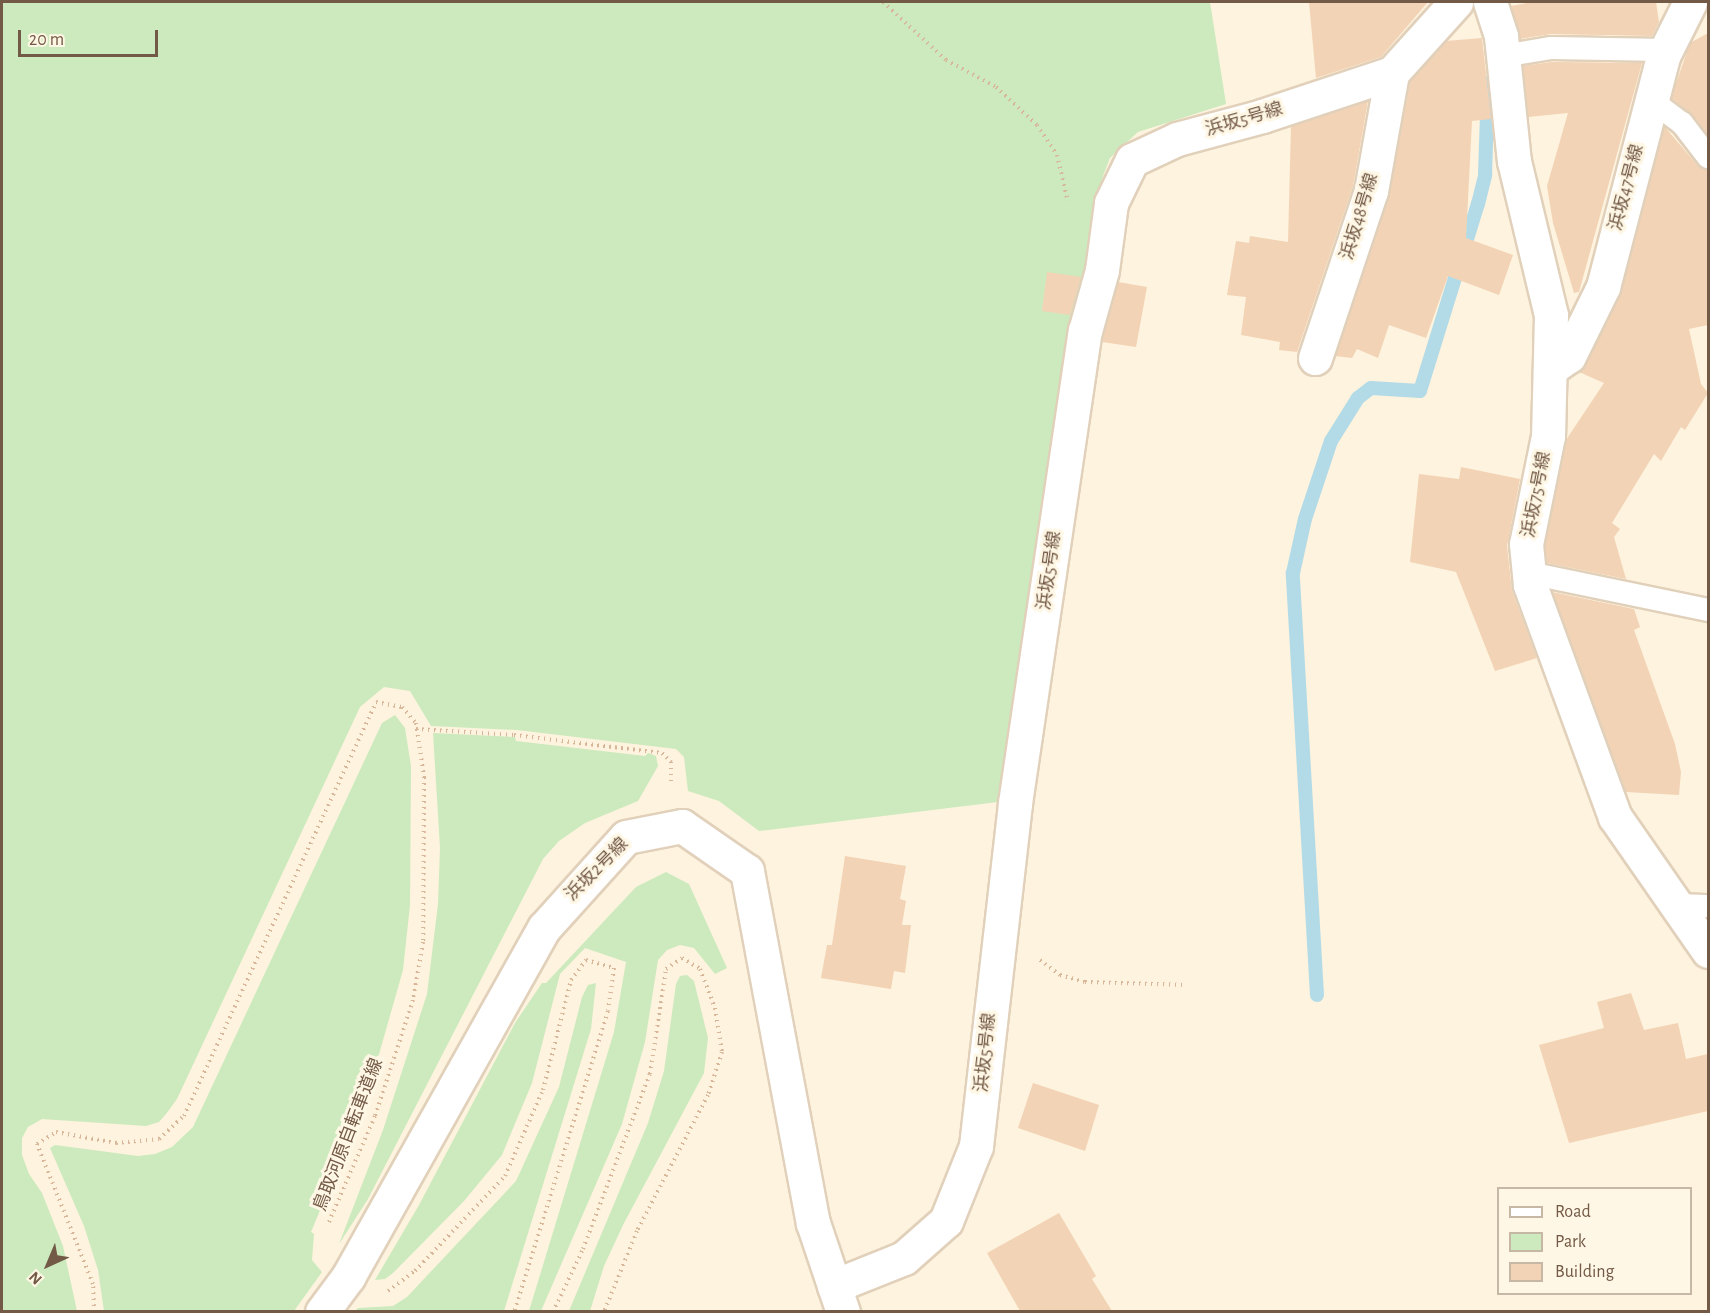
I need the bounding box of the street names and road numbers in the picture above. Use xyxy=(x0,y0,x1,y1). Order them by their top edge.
street label: 浜坂5号線 xyxy=(1203,99,1285,141)
street label: 浜坂47号線 xyxy=(1605,143,1649,233)
street label: 浜坂48号線 xyxy=(1337,171,1383,263)
street label: 浜坂75号線 xyxy=(1518,450,1556,540)
street label: 浜坂5号線 xyxy=(1034,530,1066,612)
street label: 浜坂2号線 xyxy=(561,834,633,906)
street label: 浜坂5号線 xyxy=(971,1012,1001,1094)
street label: 鳥取河原自転車道線 xyxy=(310,1056,388,1214)

